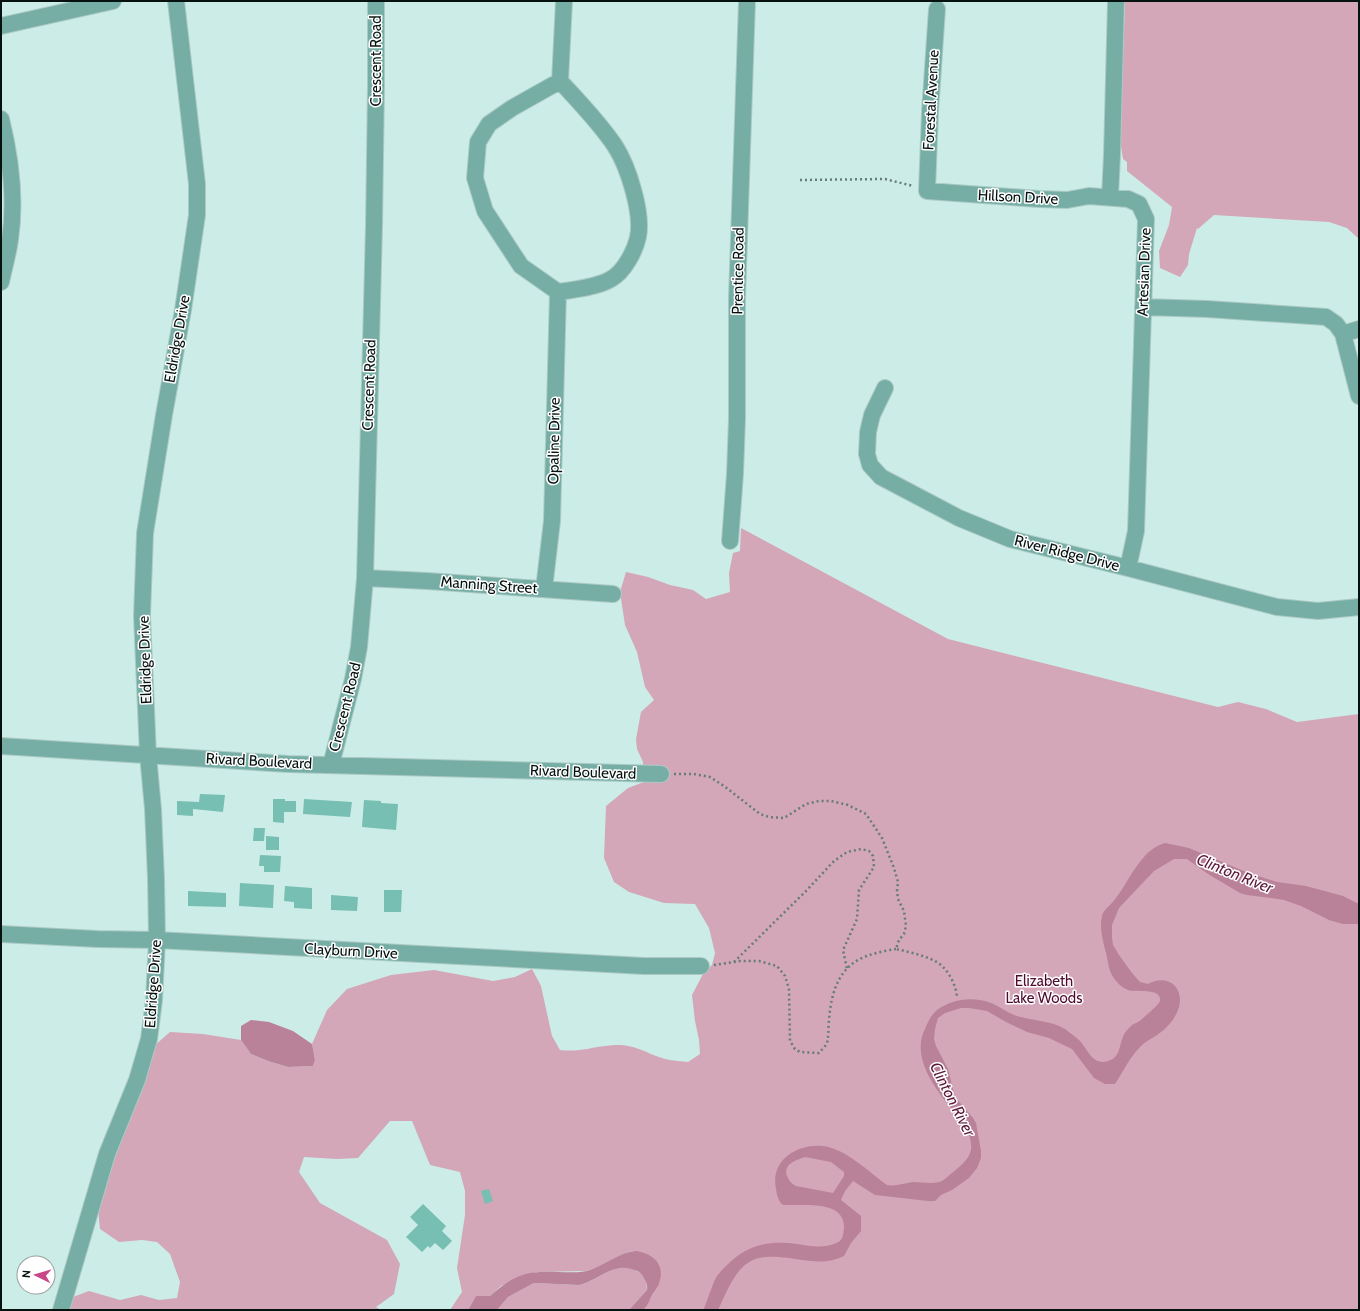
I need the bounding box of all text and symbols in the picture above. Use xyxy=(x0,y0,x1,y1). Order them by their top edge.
street label: Crescent Road xyxy=(367,15,385,107)
street label: Forestal Avenue xyxy=(919,49,943,151)
street label: Hillson Drive xyxy=(977,186,1059,208)
street label: Prentice Road xyxy=(728,227,748,315)
street label: Artesian Drive xyxy=(1133,227,1155,317)
street label: Eldridge Drive xyxy=(160,294,194,384)
street label: Crescent Road xyxy=(358,339,380,431)
street label: Opaline Drive xyxy=(544,397,564,485)
street label: River Ridge Drive xyxy=(1013,531,1122,575)
street label: Manning Street xyxy=(440,573,538,597)
street label: Eldridge Drive xyxy=(134,615,156,705)
street label: Crescent Road xyxy=(325,661,365,753)
street label: Rivard Boulevard xyxy=(205,749,313,773)
street label: Rivard Boulevard xyxy=(530,761,636,783)
water label: Clinton River xyxy=(1194,850,1277,898)
street label: Eldridge Drive xyxy=(141,939,165,1029)
street label: Clayburn Drive xyxy=(304,940,399,962)
park label: Elizabeth Lake Woods xyxy=(1006,972,1082,1007)
water label: Clinton River xyxy=(926,1059,980,1140)
north arrow xyxy=(16,1255,56,1295)
text: N xyxy=(19,1270,33,1279)

